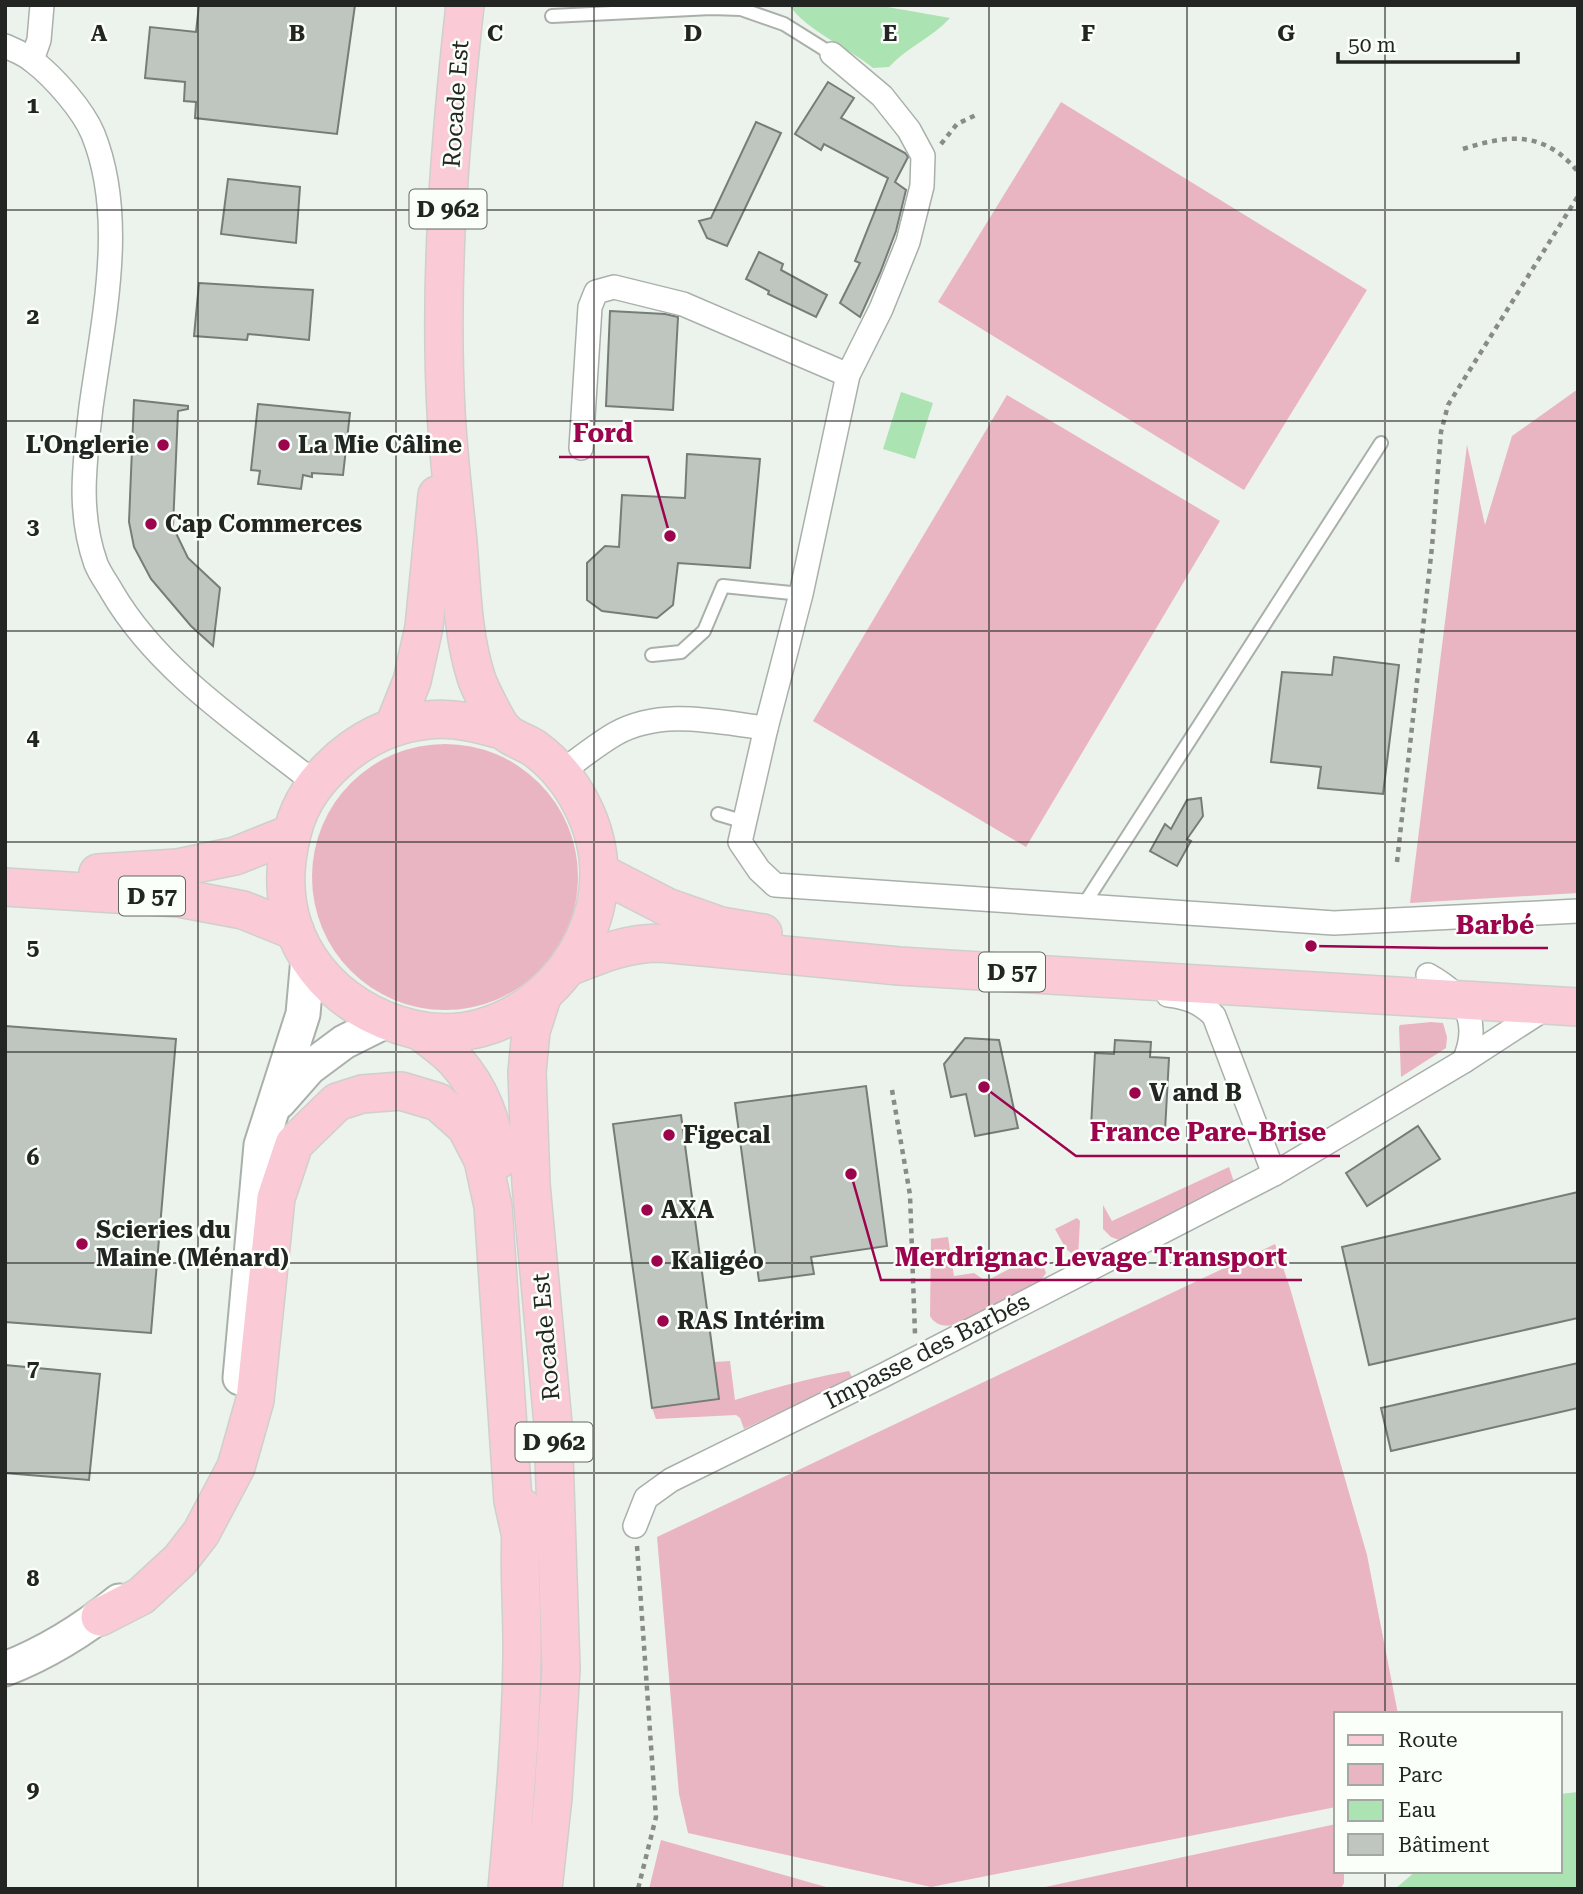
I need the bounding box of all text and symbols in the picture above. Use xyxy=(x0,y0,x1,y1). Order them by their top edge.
text: A xyxy=(91,20,108,47)
text: B xyxy=(289,20,305,47)
text: C xyxy=(487,20,503,47)
text: D xyxy=(684,20,702,47)
text: E xyxy=(883,20,897,47)
text: F xyxy=(1081,20,1095,47)
text: G xyxy=(1277,20,1295,47)
scale bar xyxy=(1338,21,1518,65)
text: 50 m xyxy=(1348,33,1396,57)
street label: Rocade Est xyxy=(438,39,474,169)
text: 1 xyxy=(27,92,40,119)
road number: D 962 xyxy=(410,190,486,229)
text: 2 xyxy=(27,303,39,330)
callout: Ford xyxy=(559,410,648,457)
text: Ford xyxy=(573,418,633,448)
place label: L'Onglerie xyxy=(26,431,149,459)
place label: La Mie Câline xyxy=(298,431,462,459)
marker: L'Onglerie xyxy=(155,437,171,453)
marker: La Mie Câline xyxy=(276,437,292,453)
place label: Cap Commerces xyxy=(165,510,362,538)
text: 3 xyxy=(27,513,40,540)
marker: Cap Commerces xyxy=(143,516,159,532)
text: 4 xyxy=(27,724,40,751)
road number: D 57 xyxy=(119,876,185,916)
callout: Barbé xyxy=(1442,901,1548,948)
text: Barbé xyxy=(1456,910,1534,940)
text: 5 xyxy=(27,934,40,961)
road number: D 57 xyxy=(979,953,1045,992)
place label: V and B xyxy=(1149,1079,1242,1107)
marker: V and B xyxy=(1127,1085,1143,1101)
callout: France Pare-Brise xyxy=(1076,1109,1340,1156)
text: France Pare-Brise xyxy=(1090,1117,1326,1147)
place label: Figecal xyxy=(683,1121,770,1149)
marker: Figecal xyxy=(661,1127,677,1143)
text: 6 xyxy=(27,1144,40,1171)
place label: AXA xyxy=(661,1196,715,1224)
marker: AXA xyxy=(639,1202,655,1218)
place label: Scieries du Maine (Ménard) xyxy=(96,1216,289,1272)
callout: Merdrignac Levage Transport xyxy=(881,1233,1302,1280)
marker: Scieries du Maine (Ménard) xyxy=(74,1236,90,1252)
text: Merdrignac Levage Transport xyxy=(895,1242,1288,1272)
place label: Kaligéo xyxy=(671,1247,764,1275)
marker: Kaligéo xyxy=(649,1253,665,1269)
street label: Rocade Est xyxy=(526,1272,566,1402)
street label: Impasse des Barbés xyxy=(820,1287,1034,1415)
place label: RAS Intérim xyxy=(677,1307,825,1335)
marker: RAS Intérim xyxy=(655,1313,671,1329)
text: 7 xyxy=(27,1355,40,1382)
road number: D 962 xyxy=(516,1422,592,1462)
text: 8 xyxy=(27,1565,40,1592)
legend xyxy=(1334,1712,1562,1873)
text: Route xyxy=(1398,1728,1457,1752)
text: Parc xyxy=(1398,1763,1443,1787)
text: 9 xyxy=(27,1776,40,1803)
text: Eau xyxy=(1398,1798,1436,1822)
text: Bâtiment xyxy=(1398,1833,1490,1857)

